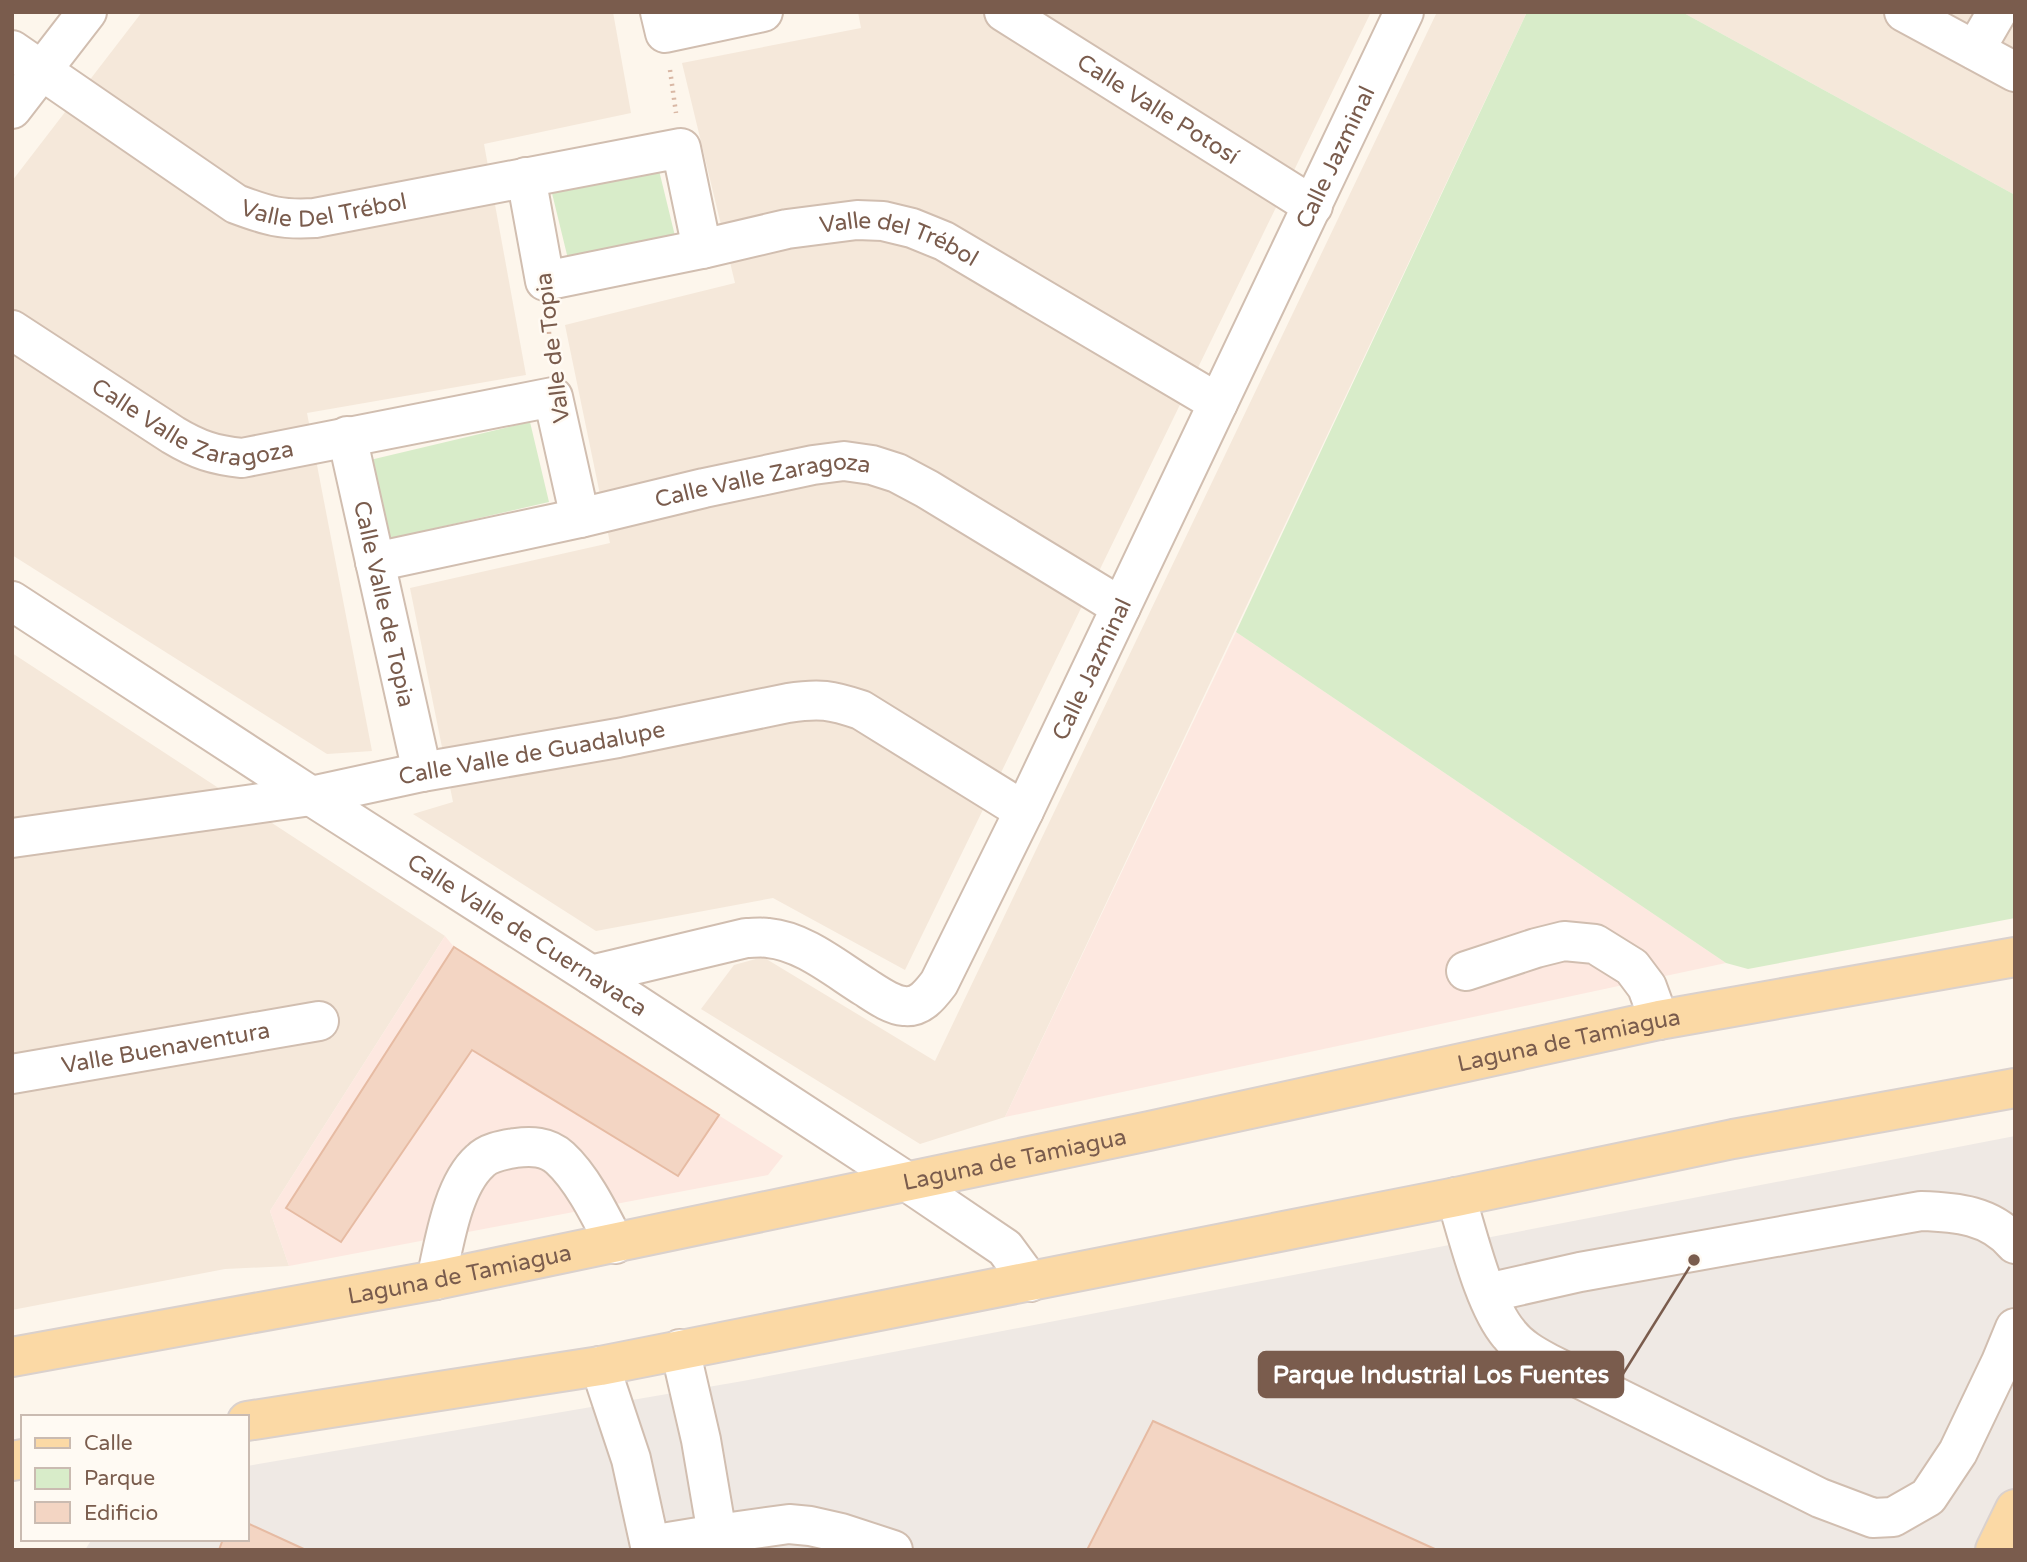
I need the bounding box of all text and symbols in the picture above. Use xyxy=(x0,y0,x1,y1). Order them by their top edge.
street label: Calle Valle Potosí xyxy=(1071,48,1244,171)
street label: Calle Jazminal xyxy=(1290,82,1382,233)
street label: Valle Del Trébol xyxy=(237,188,409,234)
street label: Valle del Trébol xyxy=(818,207,983,273)
street label: Valle de Topia xyxy=(530,271,576,425)
street label: Calle Valle Zaragoza xyxy=(86,373,296,473)
street label: Calle Valle Zaragoza xyxy=(652,448,873,514)
street label: Calle Valle de Topia xyxy=(347,498,420,710)
street label: Calle Jazminal xyxy=(1047,594,1138,745)
street label: Calle Valle de Guadalupe xyxy=(396,716,668,792)
street label: Calle Valle de Cuernavaca xyxy=(402,848,652,1023)
street label: Laguna de Tamiagua xyxy=(1455,1003,1683,1078)
street label: Valle Buenaventura xyxy=(60,1017,272,1080)
street label: Laguna de Tamiagua xyxy=(901,1123,1129,1197)
street label: Laguna de Tamiagua xyxy=(345,1239,574,1311)
callout: Parque Industrial Los Fuentes xyxy=(1259,1352,1623,1397)
text: Parque Industrial Los Fuentes xyxy=(1273,1361,1609,1390)
legend xyxy=(21,1415,248,1541)
text: Calle xyxy=(84,1431,133,1456)
text: Parque xyxy=(84,1466,155,1491)
text: Edificio xyxy=(84,1501,158,1526)

